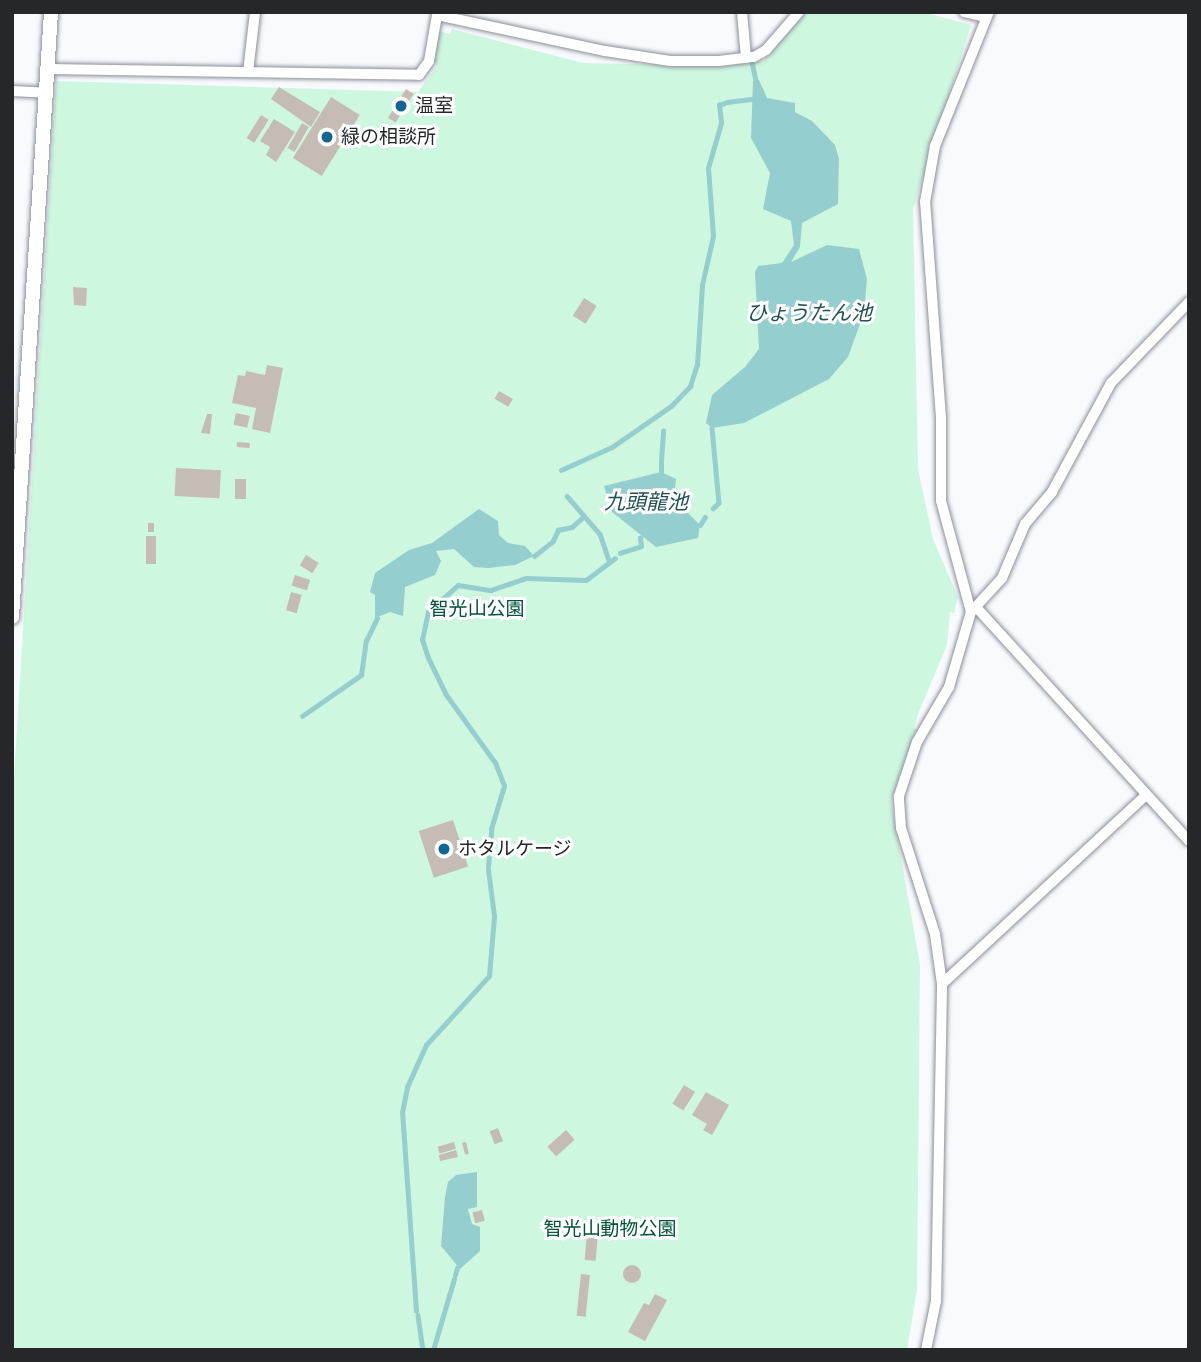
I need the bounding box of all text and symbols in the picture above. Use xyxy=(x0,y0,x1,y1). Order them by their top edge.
place label: 温室 xyxy=(415,95,453,117)
marker: 温室 xyxy=(393,98,409,114)
place label: 緑の相談所 xyxy=(341,126,436,148)
marker: 緑の相談所 xyxy=(319,129,335,145)
water label: ひょうたん池 xyxy=(746,299,872,325)
water label: 九頭龍池 xyxy=(604,488,688,514)
park label: 智光山公園 xyxy=(430,598,524,620)
place label: ホタルケージ xyxy=(458,838,572,860)
marker: ホタルケージ xyxy=(436,841,452,857)
park label: 智光山動物公園 xyxy=(544,1218,676,1240)

